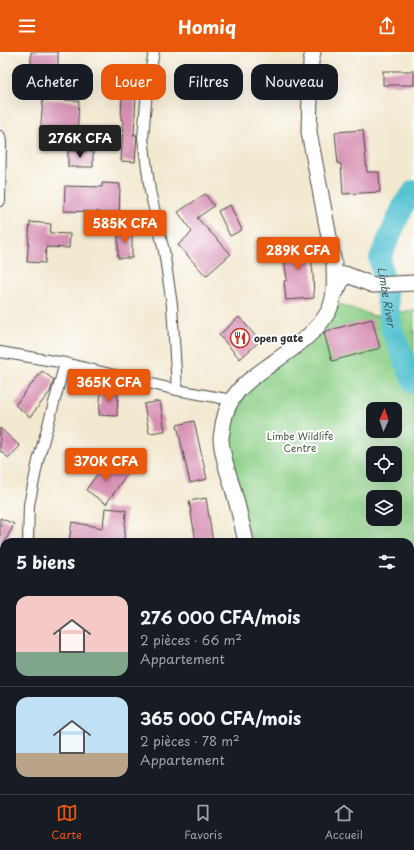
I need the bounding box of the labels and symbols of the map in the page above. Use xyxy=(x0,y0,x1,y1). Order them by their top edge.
pin: 276K CFA xyxy=(39,125,121,159)
pin: 585K CFA xyxy=(84,210,166,244)
pin: 289K CFA xyxy=(257,237,339,271)
water label: Limbe River xyxy=(374,266,401,330)
restaurant icon: open gate xyxy=(229,327,251,349)
place label: open gate xyxy=(254,330,304,345)
pin: 365K CFA xyxy=(68,369,150,403)
north arrow xyxy=(366,402,402,438)
park label: Limbe Wildlife Centre xyxy=(267,428,333,455)
pin: 370K CFA xyxy=(65,448,147,482)

